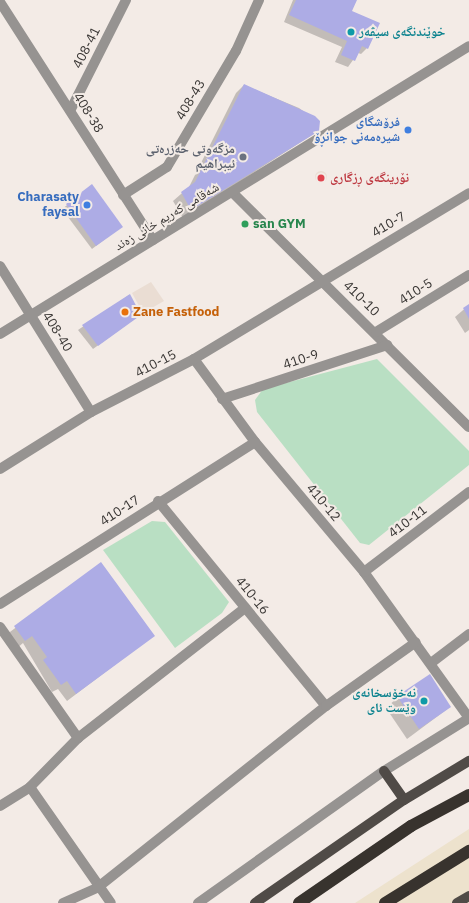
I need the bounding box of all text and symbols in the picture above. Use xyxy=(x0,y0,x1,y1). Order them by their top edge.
place label: خوێندنگەی سیڤەر xyxy=(359,24,445,40)
street label: 408-41 xyxy=(70,25,104,71)
marker: خوێندنگەی سیڤەر xyxy=(346,27,356,37)
street label: 408-43 xyxy=(173,77,209,123)
street label: 408-38 xyxy=(70,90,106,136)
place label: فرۆشگای شیرەمەنی جوانڕۆ xyxy=(314,115,400,146)
marker: فرۆشگای شیرەمەنی جوانڕۆ xyxy=(403,125,413,135)
place label: مزگەوتی حەزرەتی ئیبراهیم xyxy=(146,142,235,173)
marker: مزگەوتی حەزرەتی ئیبراهیم xyxy=(238,152,248,162)
place label: نۆرینگەی ڕزگاری xyxy=(330,170,409,186)
marker: نۆرینگەی ڕزگاری xyxy=(315,172,327,184)
street label: شەقامی کەریم خانی زەند xyxy=(112,180,222,254)
place label: Charasaty faysal xyxy=(17,190,79,221)
marker: Charasaty faysal xyxy=(82,200,92,210)
street label: 410-7 xyxy=(369,209,409,241)
place label: san GYM xyxy=(253,216,306,232)
marker: san GYM xyxy=(240,219,250,229)
street label: 410-5 xyxy=(396,276,436,308)
street label: 410-10 xyxy=(340,278,382,320)
place label: Zane Fastfood xyxy=(133,304,220,320)
marker: Zane Fastfood xyxy=(120,307,130,317)
street label: 408-40 xyxy=(39,309,75,355)
street label: 410-15 xyxy=(133,347,179,381)
street label: 410-9 xyxy=(281,347,321,373)
street label: 410-12 xyxy=(303,481,343,525)
street label: 410-17 xyxy=(97,492,143,530)
street label: 410-11 xyxy=(386,502,430,542)
street label: 410-16 xyxy=(232,574,272,618)
place label: نەخۆسخانەی وێست ئای xyxy=(352,686,416,717)
marker: نەخۆسخانەی وێست ئای xyxy=(419,696,429,706)

